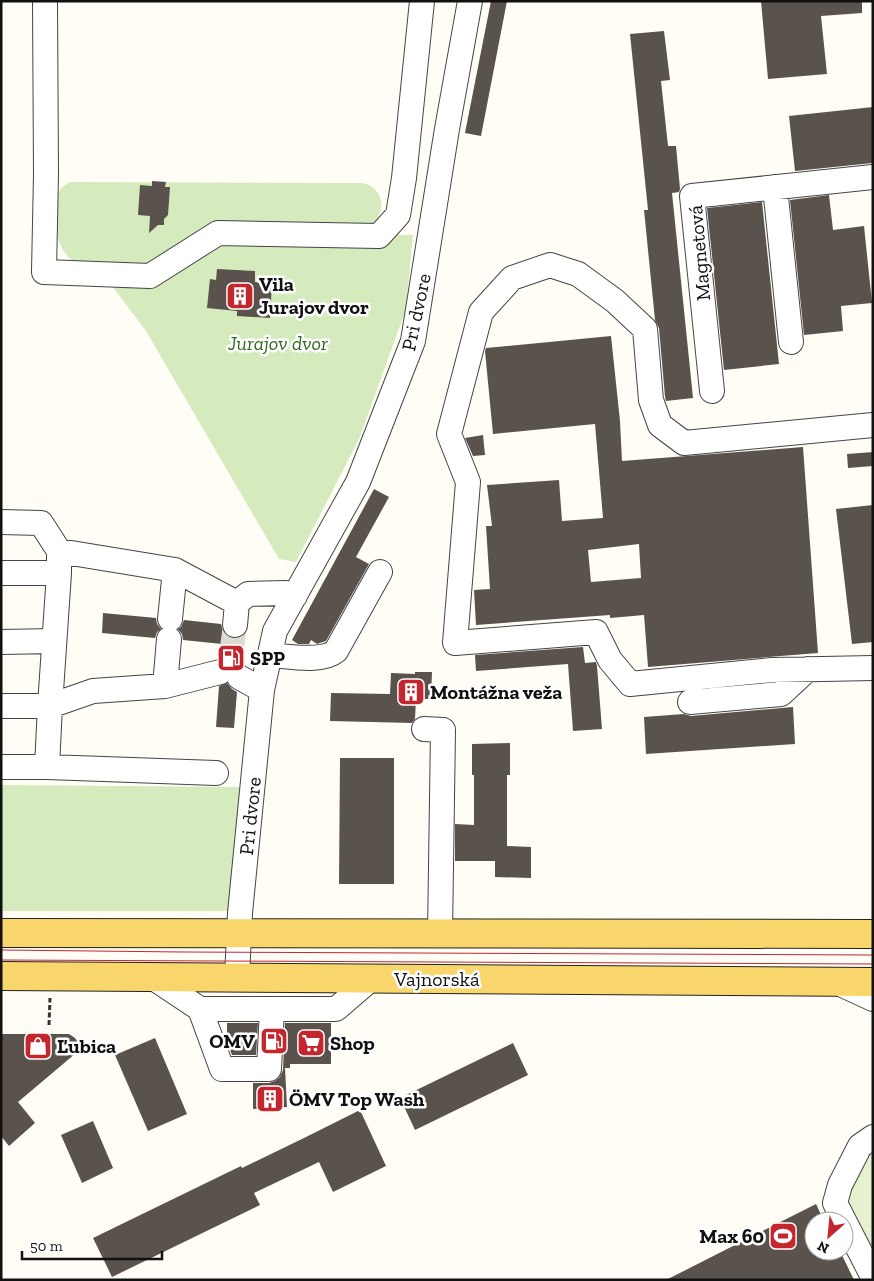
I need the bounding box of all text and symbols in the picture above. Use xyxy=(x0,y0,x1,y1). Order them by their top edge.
street label: Magnetová xyxy=(683,204,715,302)
street label: Pri dvore xyxy=(396,271,436,353)
place label: Vila Jurajov dvor xyxy=(259,272,369,319)
building icon: Vila Jurajov dvor xyxy=(225,281,255,311)
park label: Jurajov dvor xyxy=(227,331,328,355)
fuel station icon: SPP xyxy=(216,643,246,673)
place label: SPP xyxy=(250,646,285,670)
building icon: Montážna veža xyxy=(396,677,426,707)
place label: Montážna veža xyxy=(430,680,562,704)
street label: Pri dvore xyxy=(234,776,266,856)
street label: Vajnorská xyxy=(393,967,480,991)
fuel station icon: OMV xyxy=(259,1026,289,1056)
supermarket icon: Shop xyxy=(296,1028,326,1058)
place label: OMV xyxy=(209,1029,255,1053)
shop icon: Ľubica xyxy=(23,1031,53,1061)
place label: Shop xyxy=(330,1031,375,1055)
place label: Ľubica xyxy=(57,1034,116,1058)
building icon: ÖMV Top Wash xyxy=(255,1084,285,1114)
place label: ÖMV Top Wash xyxy=(289,1087,425,1111)
north arrow xyxy=(804,1211,854,1261)
sports icon: Max 60 xyxy=(768,1221,798,1251)
place label: Max 60 xyxy=(699,1224,764,1248)
scale bar xyxy=(22,1228,162,1260)
text: 50 m xyxy=(30,1237,63,1255)
text: N xyxy=(814,1237,832,1257)

